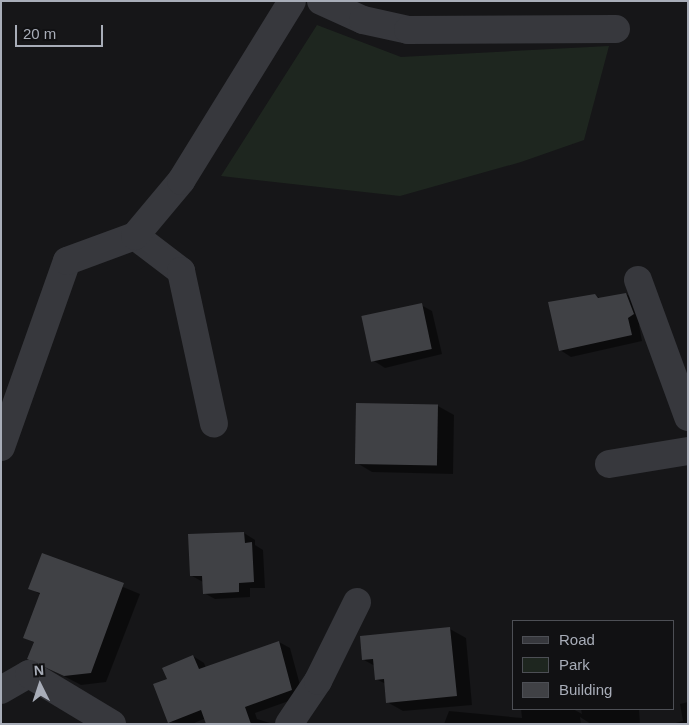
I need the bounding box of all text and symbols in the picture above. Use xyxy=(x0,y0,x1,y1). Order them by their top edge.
scale bar xyxy=(18,15,105,47)
text: 20 m xyxy=(23,25,56,42)
legend xyxy=(512,620,674,710)
text: Road xyxy=(559,631,595,648)
text: Park xyxy=(559,656,590,673)
north arrow xyxy=(15,660,65,710)
text: N xyxy=(33,662,45,678)
text: Building xyxy=(559,681,612,698)

